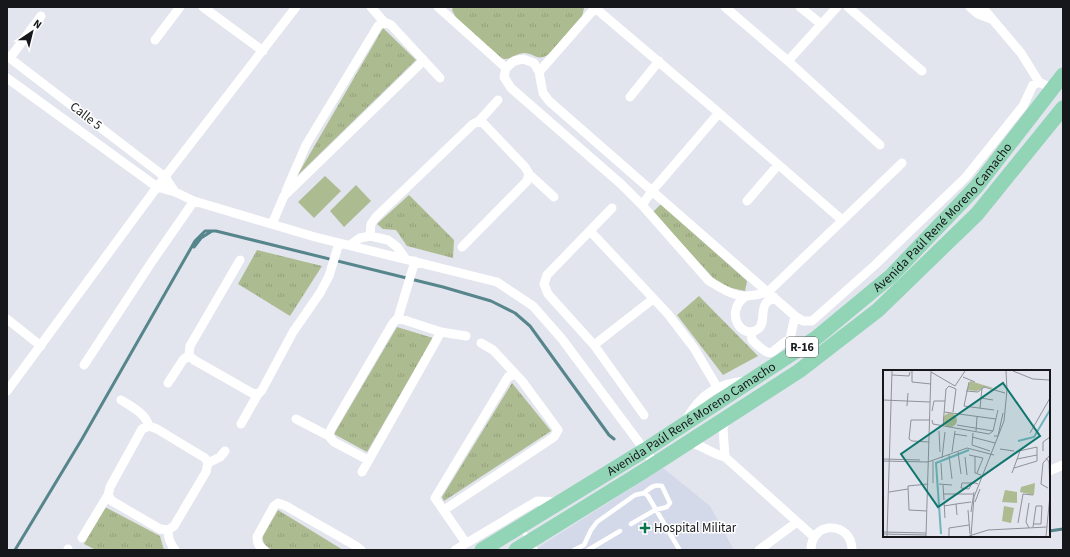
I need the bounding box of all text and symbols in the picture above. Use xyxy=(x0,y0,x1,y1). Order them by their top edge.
north arrow xyxy=(12,12,52,52)
text: N xyxy=(30,16,45,32)
street label: Calle 5 xyxy=(66,98,106,134)
street label: Avenida Paúl René Moreno Camacho xyxy=(869,139,1016,296)
road number: R-16 xyxy=(786,337,818,357)
street label: Avenida Paúl René Moreno Camacho xyxy=(603,358,779,480)
inset map xyxy=(883,370,1050,537)
place label: Hospital Militar xyxy=(654,519,737,537)
marker: Hospital Militar xyxy=(639,522,651,534)

